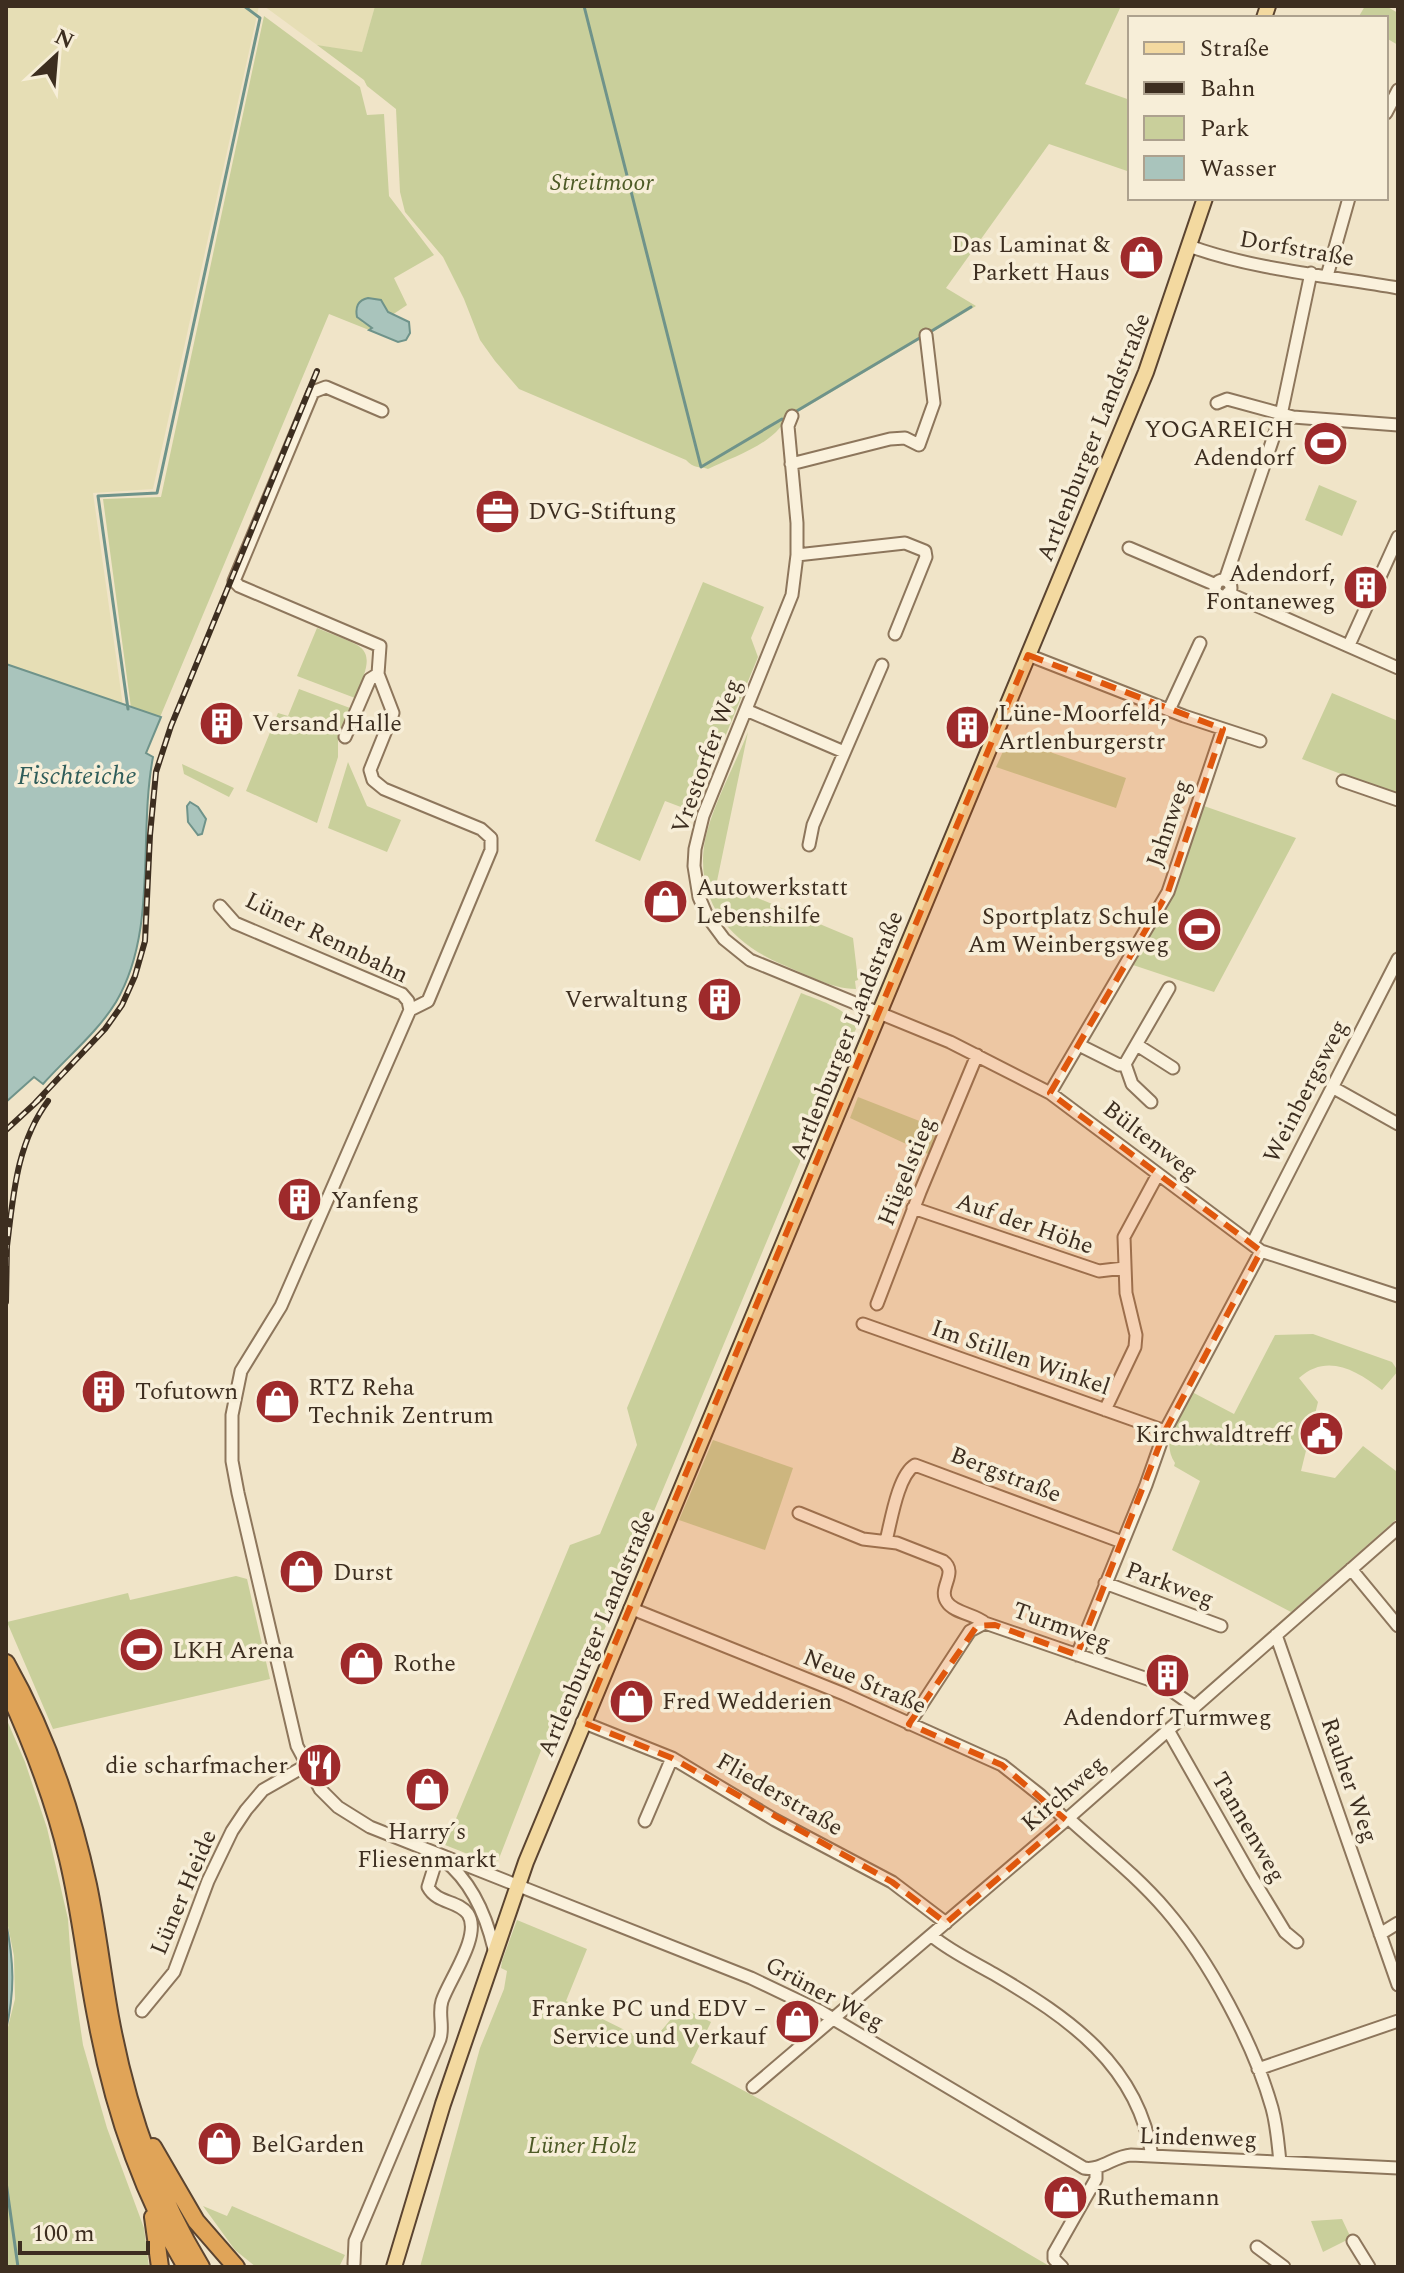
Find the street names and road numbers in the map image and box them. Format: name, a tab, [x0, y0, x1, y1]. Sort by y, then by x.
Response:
street label: Dorfstraße	[1237, 221, 1357, 277]
street label: Artlenburger Landstraße	[1027, 307, 1160, 567]
street label: Vrestorfer Weg	[662, 674, 752, 839]
street label: Jahnweg	[1137, 775, 1201, 872]
street label: Lüner Rennbahn	[239, 883, 414, 993]
street label: Artlenburger Landstraße	[780, 905, 913, 1165]
street label: Weinbergsweg	[1254, 1013, 1357, 1169]
street label: Bültenweg	[1095, 1092, 1206, 1190]
street label: Hügelstieg	[869, 1111, 945, 1232]
street label: Auf der Höhe	[951, 1184, 1098, 1264]
street label: Im Stillen Winkel	[926, 1310, 1115, 1405]
street label: Bergstraße	[945, 1437, 1066, 1513]
street label: Artlenburger Landstraße	[528, 1504, 665, 1763]
street label: Parkweg	[1120, 1552, 1219, 1618]
street label: Turmweg	[1008, 1593, 1116, 1661]
street label: Neue Straße	[797, 1640, 932, 1724]
street label: Rauher Weg	[1311, 1713, 1387, 1848]
street label: Fliederstraße	[709, 1744, 850, 1846]
street label: Kirchweg	[1013, 1747, 1114, 1841]
street label: Tannenweg	[1202, 1765, 1294, 1890]
street label: Lüner Heide	[141, 1824, 227, 1961]
street label: Grüner Weg	[759, 1947, 891, 2040]
street label: Lindenweg	[1138, 2118, 1258, 2158]

